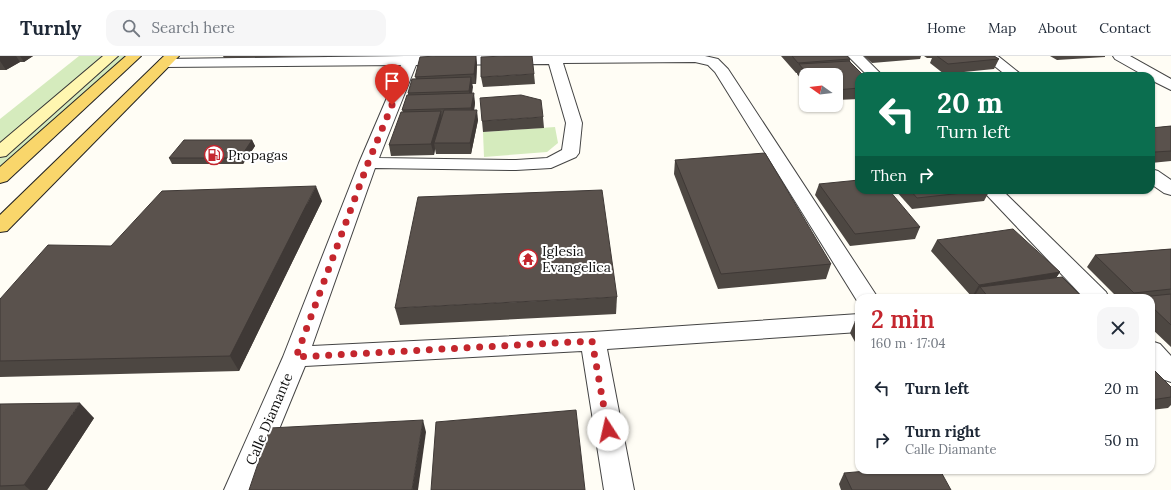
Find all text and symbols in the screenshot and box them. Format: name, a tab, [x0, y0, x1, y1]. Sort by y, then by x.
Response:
search box	[106, 10, 386, 46]
text: Turnly	[20, 16, 82, 40]
icon: search	[120, 17, 142, 39]
text: Search here	[152, 18, 235, 37]
text: Home	[927, 19, 966, 37]
text: Map	[988, 19, 1016, 37]
text: About	[1038, 19, 1077, 37]
text: Contact	[1099, 19, 1151, 37]
pin	[375, 64, 409, 105]
north arrow	[799, 68, 843, 112]
map controls	[799, 68, 843, 112]
icon: arrive	[381, 70, 403, 92]
text: 20 m	[937, 85, 1003, 121]
icon: left	[871, 88, 923, 140]
text: Turn left	[937, 120, 1010, 143]
fuel station icon: Propagas	[203, 144, 225, 166]
place label: Propagas	[228, 146, 288, 164]
icon: right	[915, 164, 937, 186]
text: Then	[871, 166, 907, 185]
place label: Iglesia Evangelica	[542, 242, 611, 276]
temple icon: Iglesia Evangelica	[517, 248, 539, 270]
text: 2 min	[871, 304, 935, 335]
button: close	[1097, 307, 1139, 349]
text: 160 m · 17:04	[871, 335, 946, 352]
street label: Calle Diamante	[241, 370, 297, 468]
icon: left	[871, 377, 893, 399]
text: Turn left	[905, 379, 969, 398]
text: 20 m	[1104, 379, 1139, 398]
position arrow	[587, 409, 629, 451]
text: Turn right	[905, 422, 981, 441]
icon: right	[871, 429, 893, 451]
text: 50 m	[1104, 431, 1139, 450]
text: Calle Diamante	[905, 441, 997, 458]

